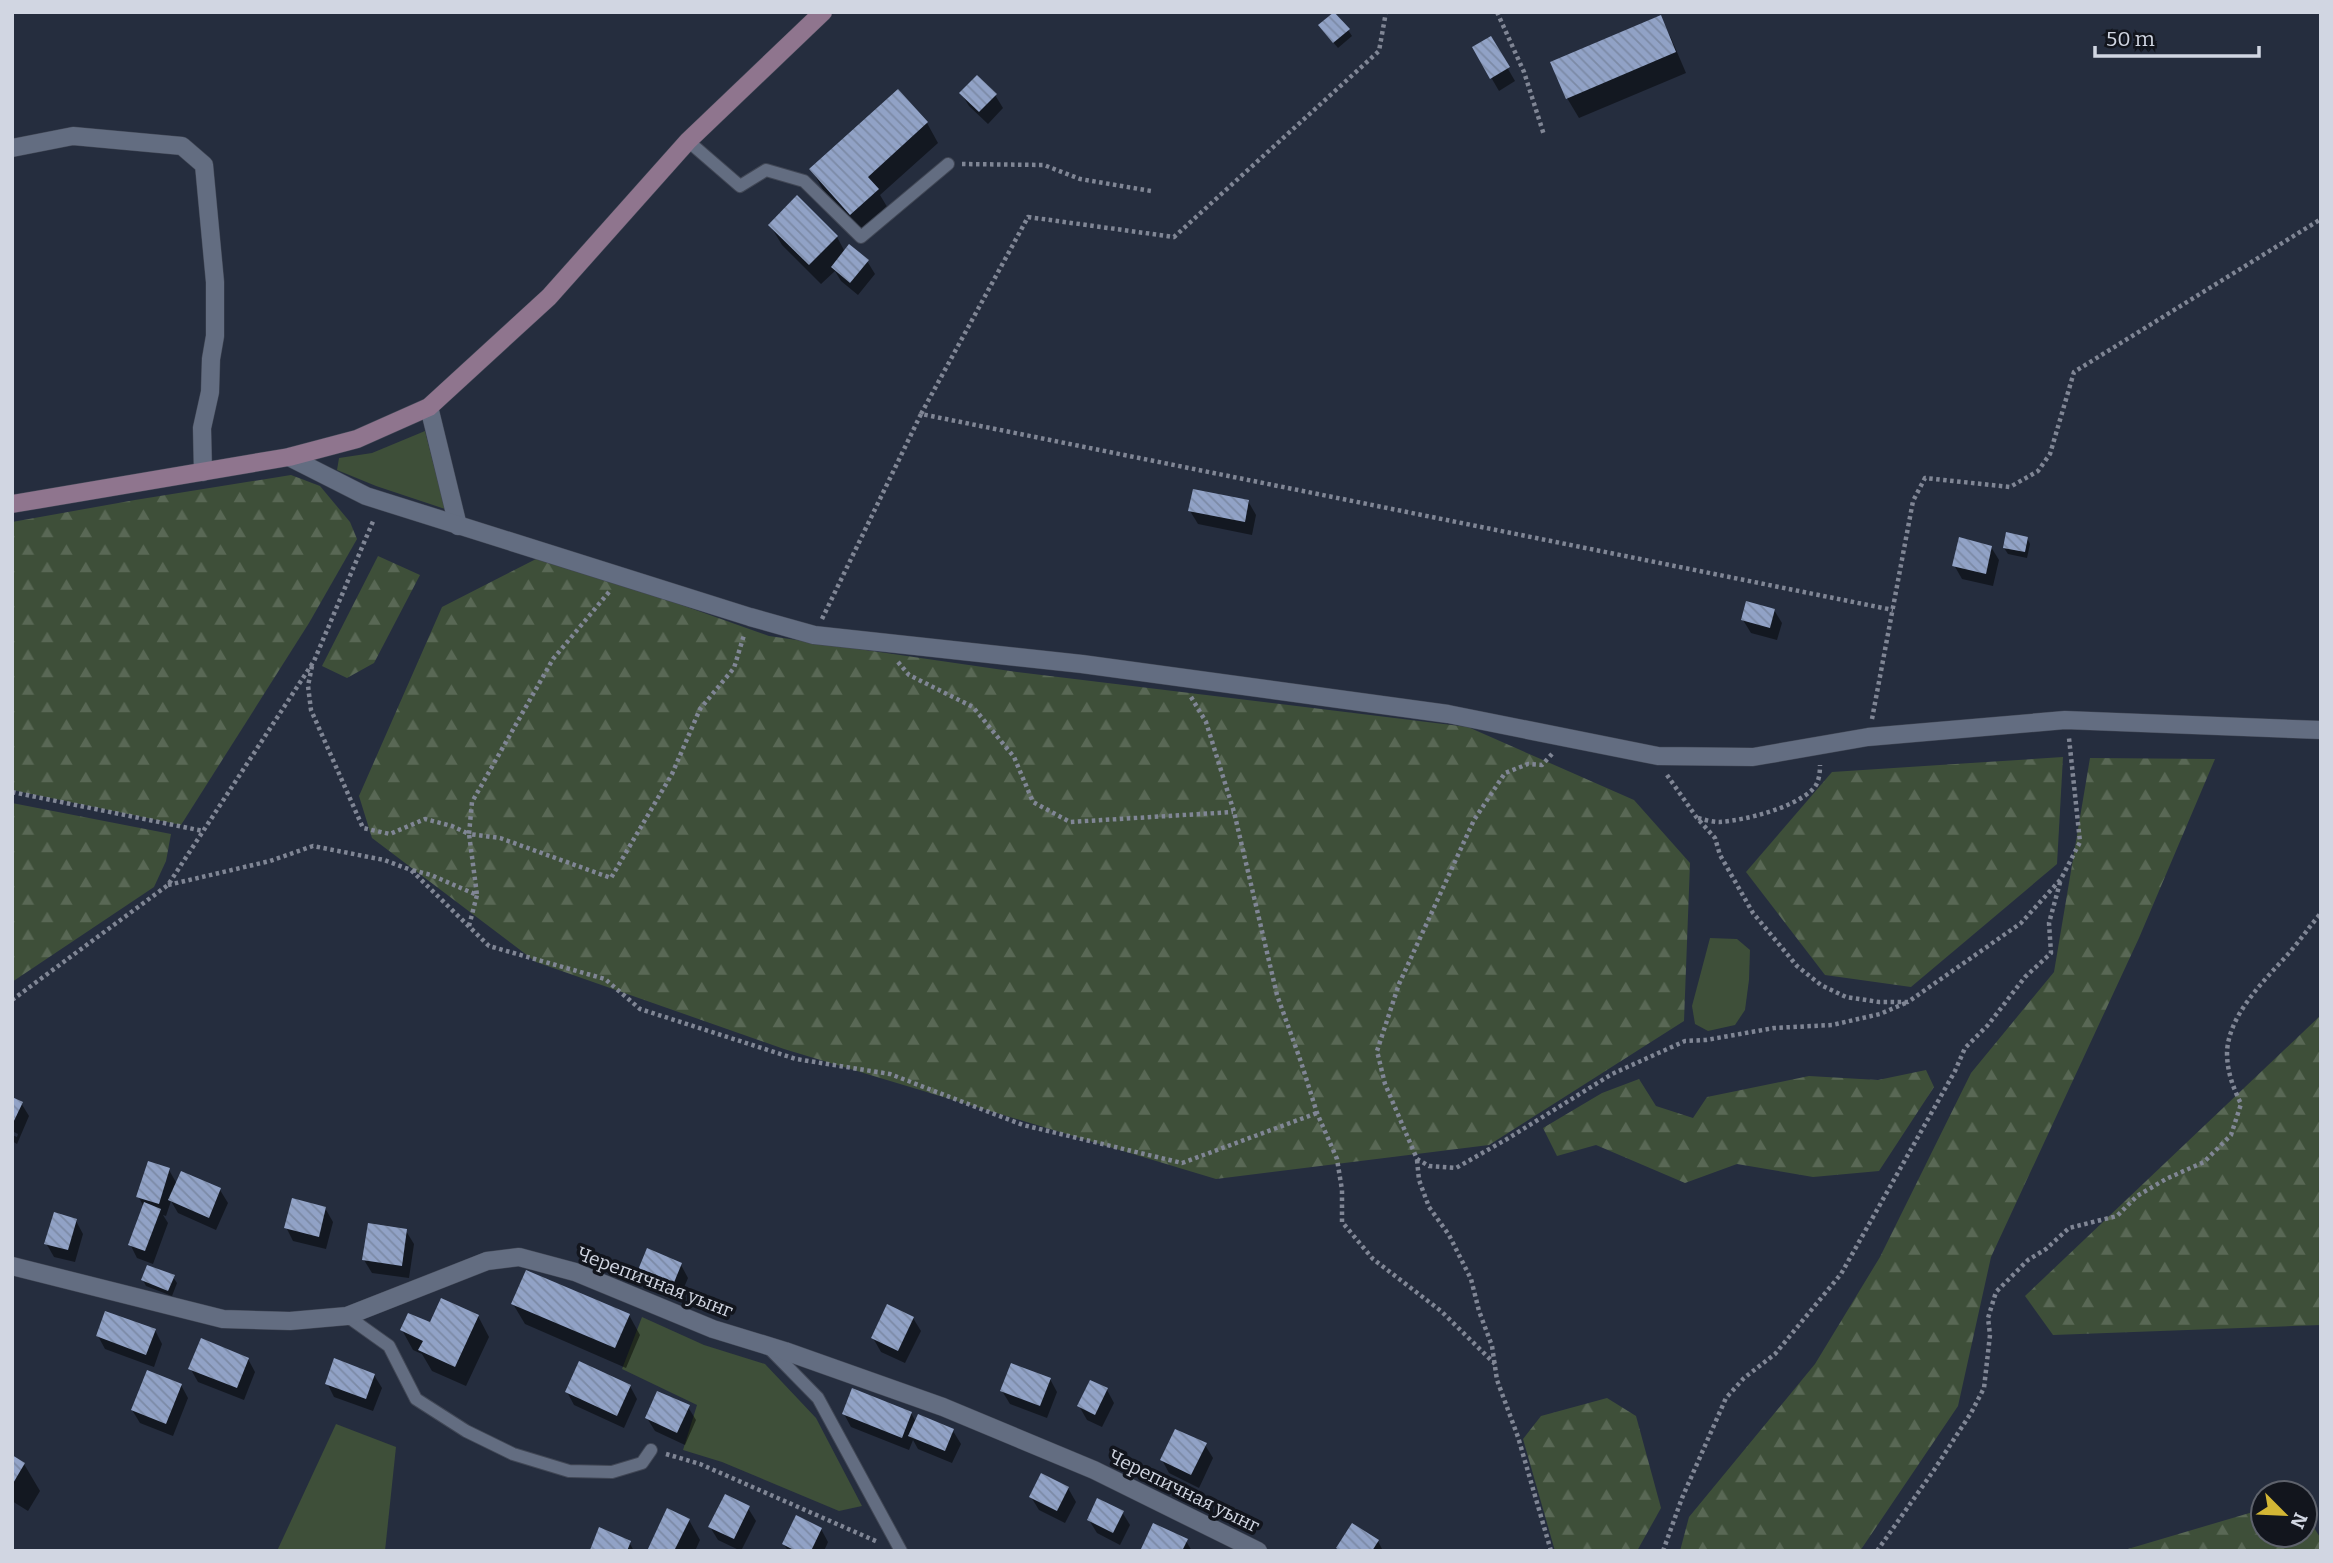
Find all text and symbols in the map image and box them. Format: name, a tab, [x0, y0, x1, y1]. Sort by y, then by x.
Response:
scale bar	[2095, 14, 2260, 58]
text: 50 m	[2106, 26, 2155, 52]
street label: Черепичная уынг	[574, 1242, 736, 1322]
street label: Черепичная уынг	[1105, 1444, 1263, 1538]
north arrow	[2249, 1479, 2319, 1549]
text: N	[2285, 1509, 2313, 1532]

